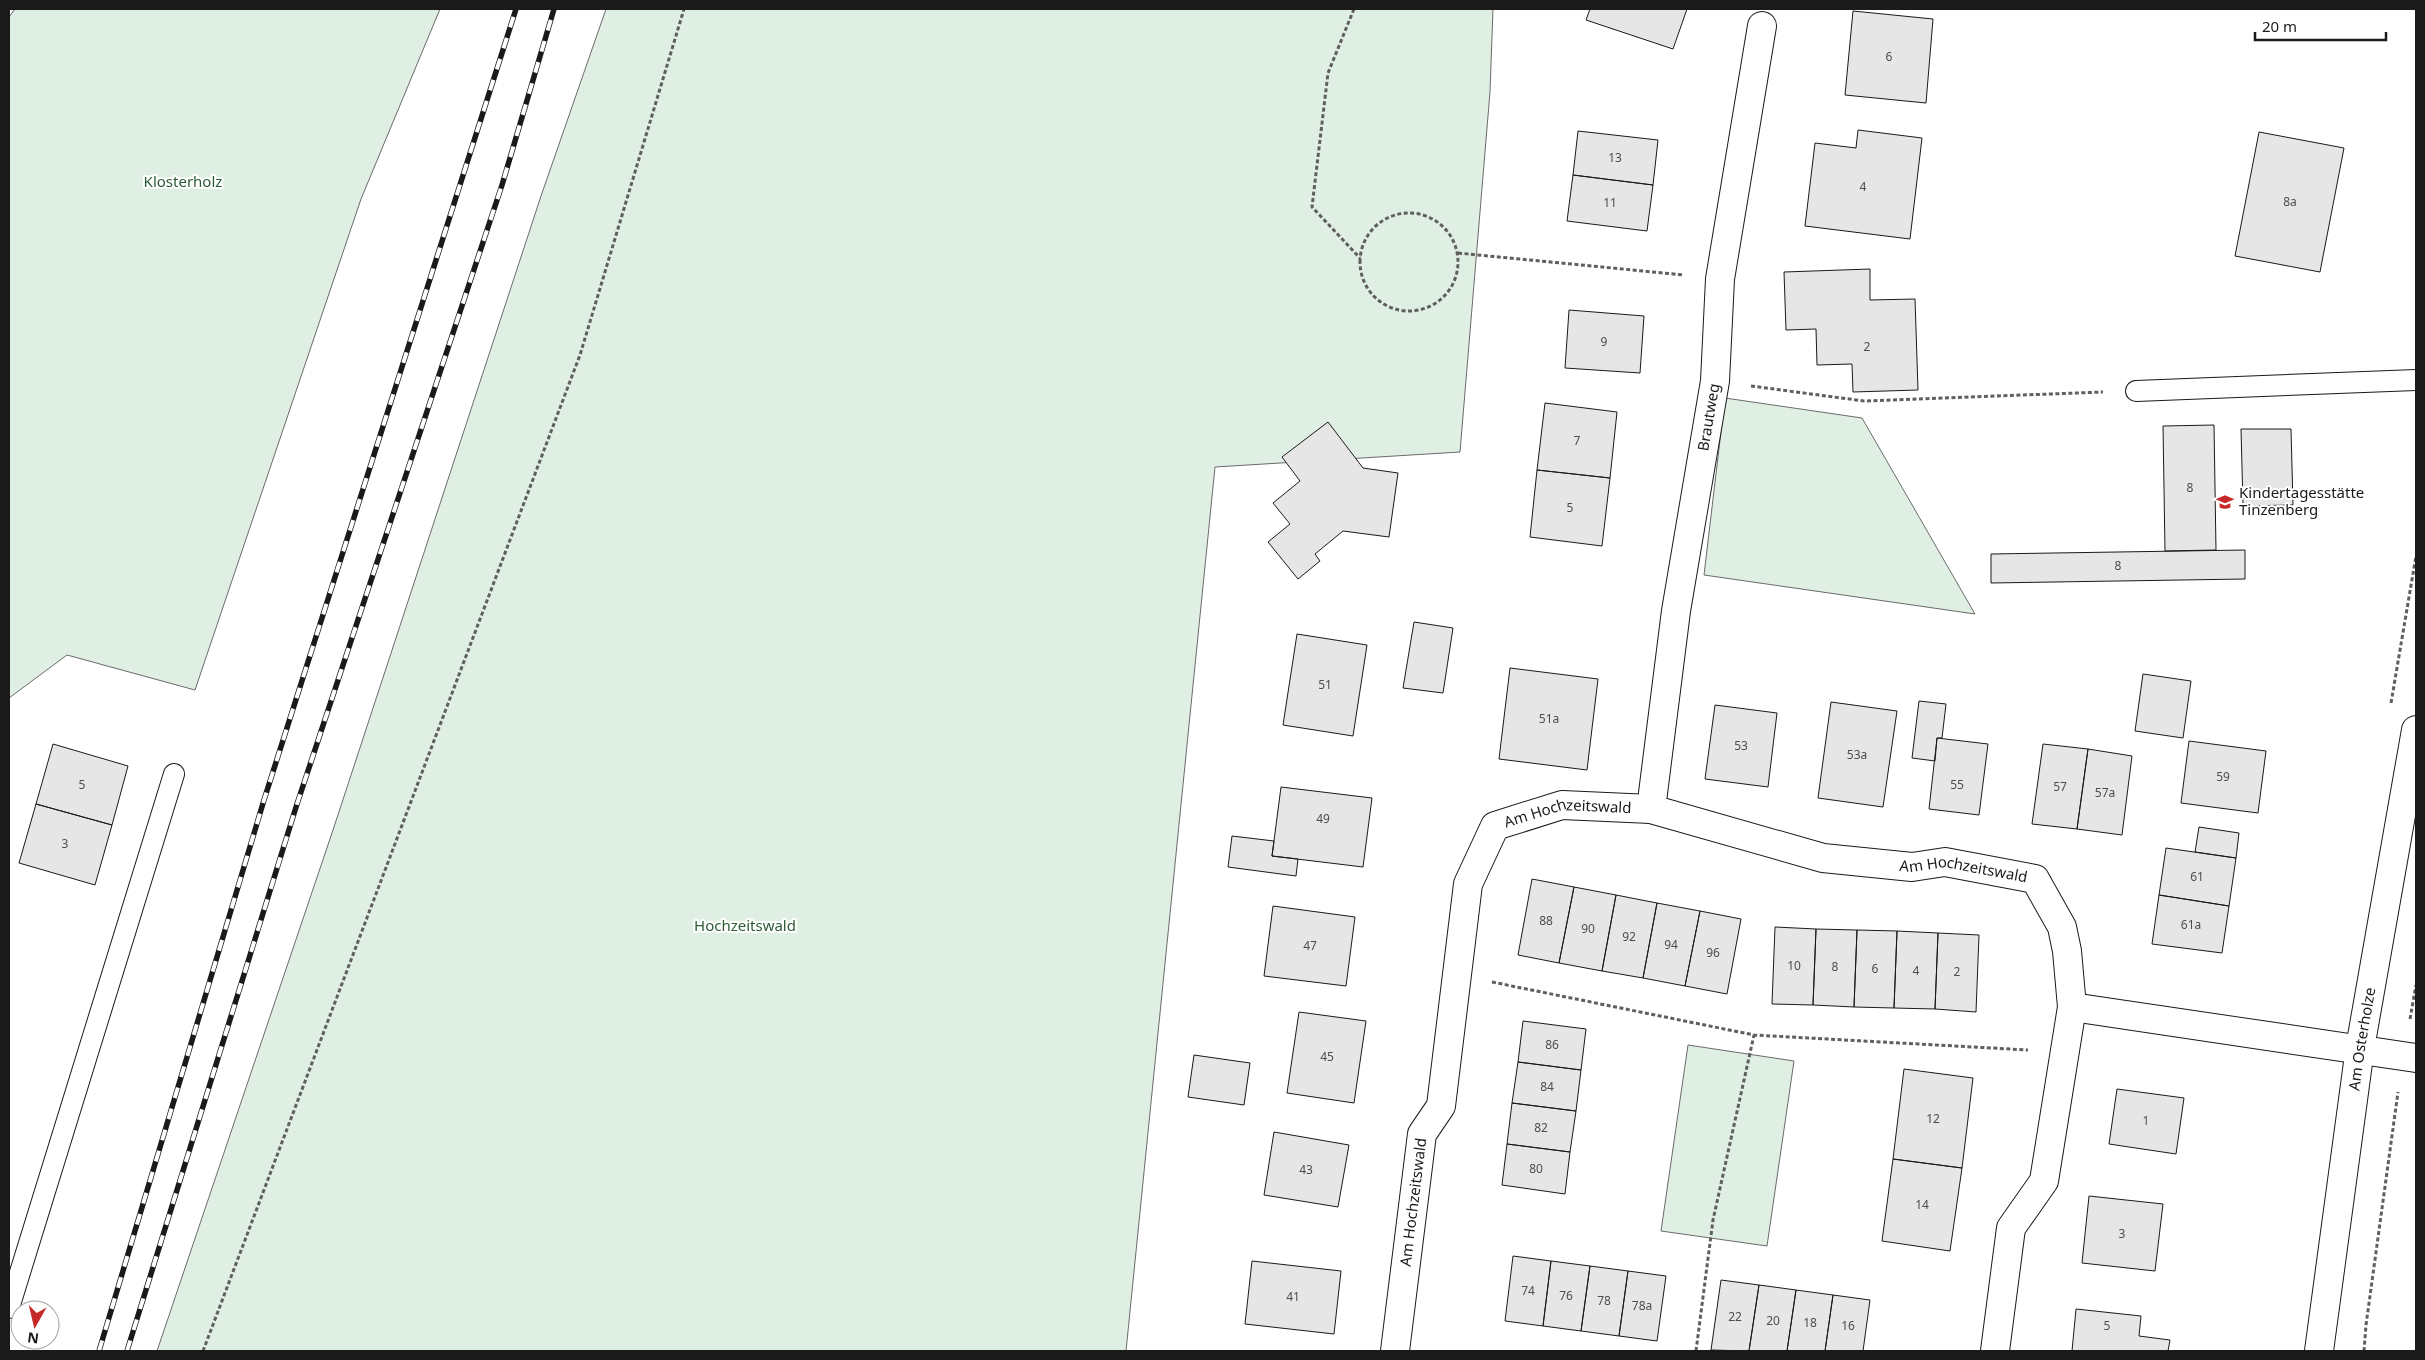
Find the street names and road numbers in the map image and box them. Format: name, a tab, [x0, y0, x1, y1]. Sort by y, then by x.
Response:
street label: Brautweg	[1692, 382, 1723, 453]
street label: Am Hochzeitswald	[1501, 793, 1632, 832]
street label: Am Hochzeitswald	[1899, 851, 2029, 886]
street label: Am Osterholze	[2343, 986, 2380, 1092]
street label: Am Hochzeitswald	[1395, 1137, 1430, 1268]

